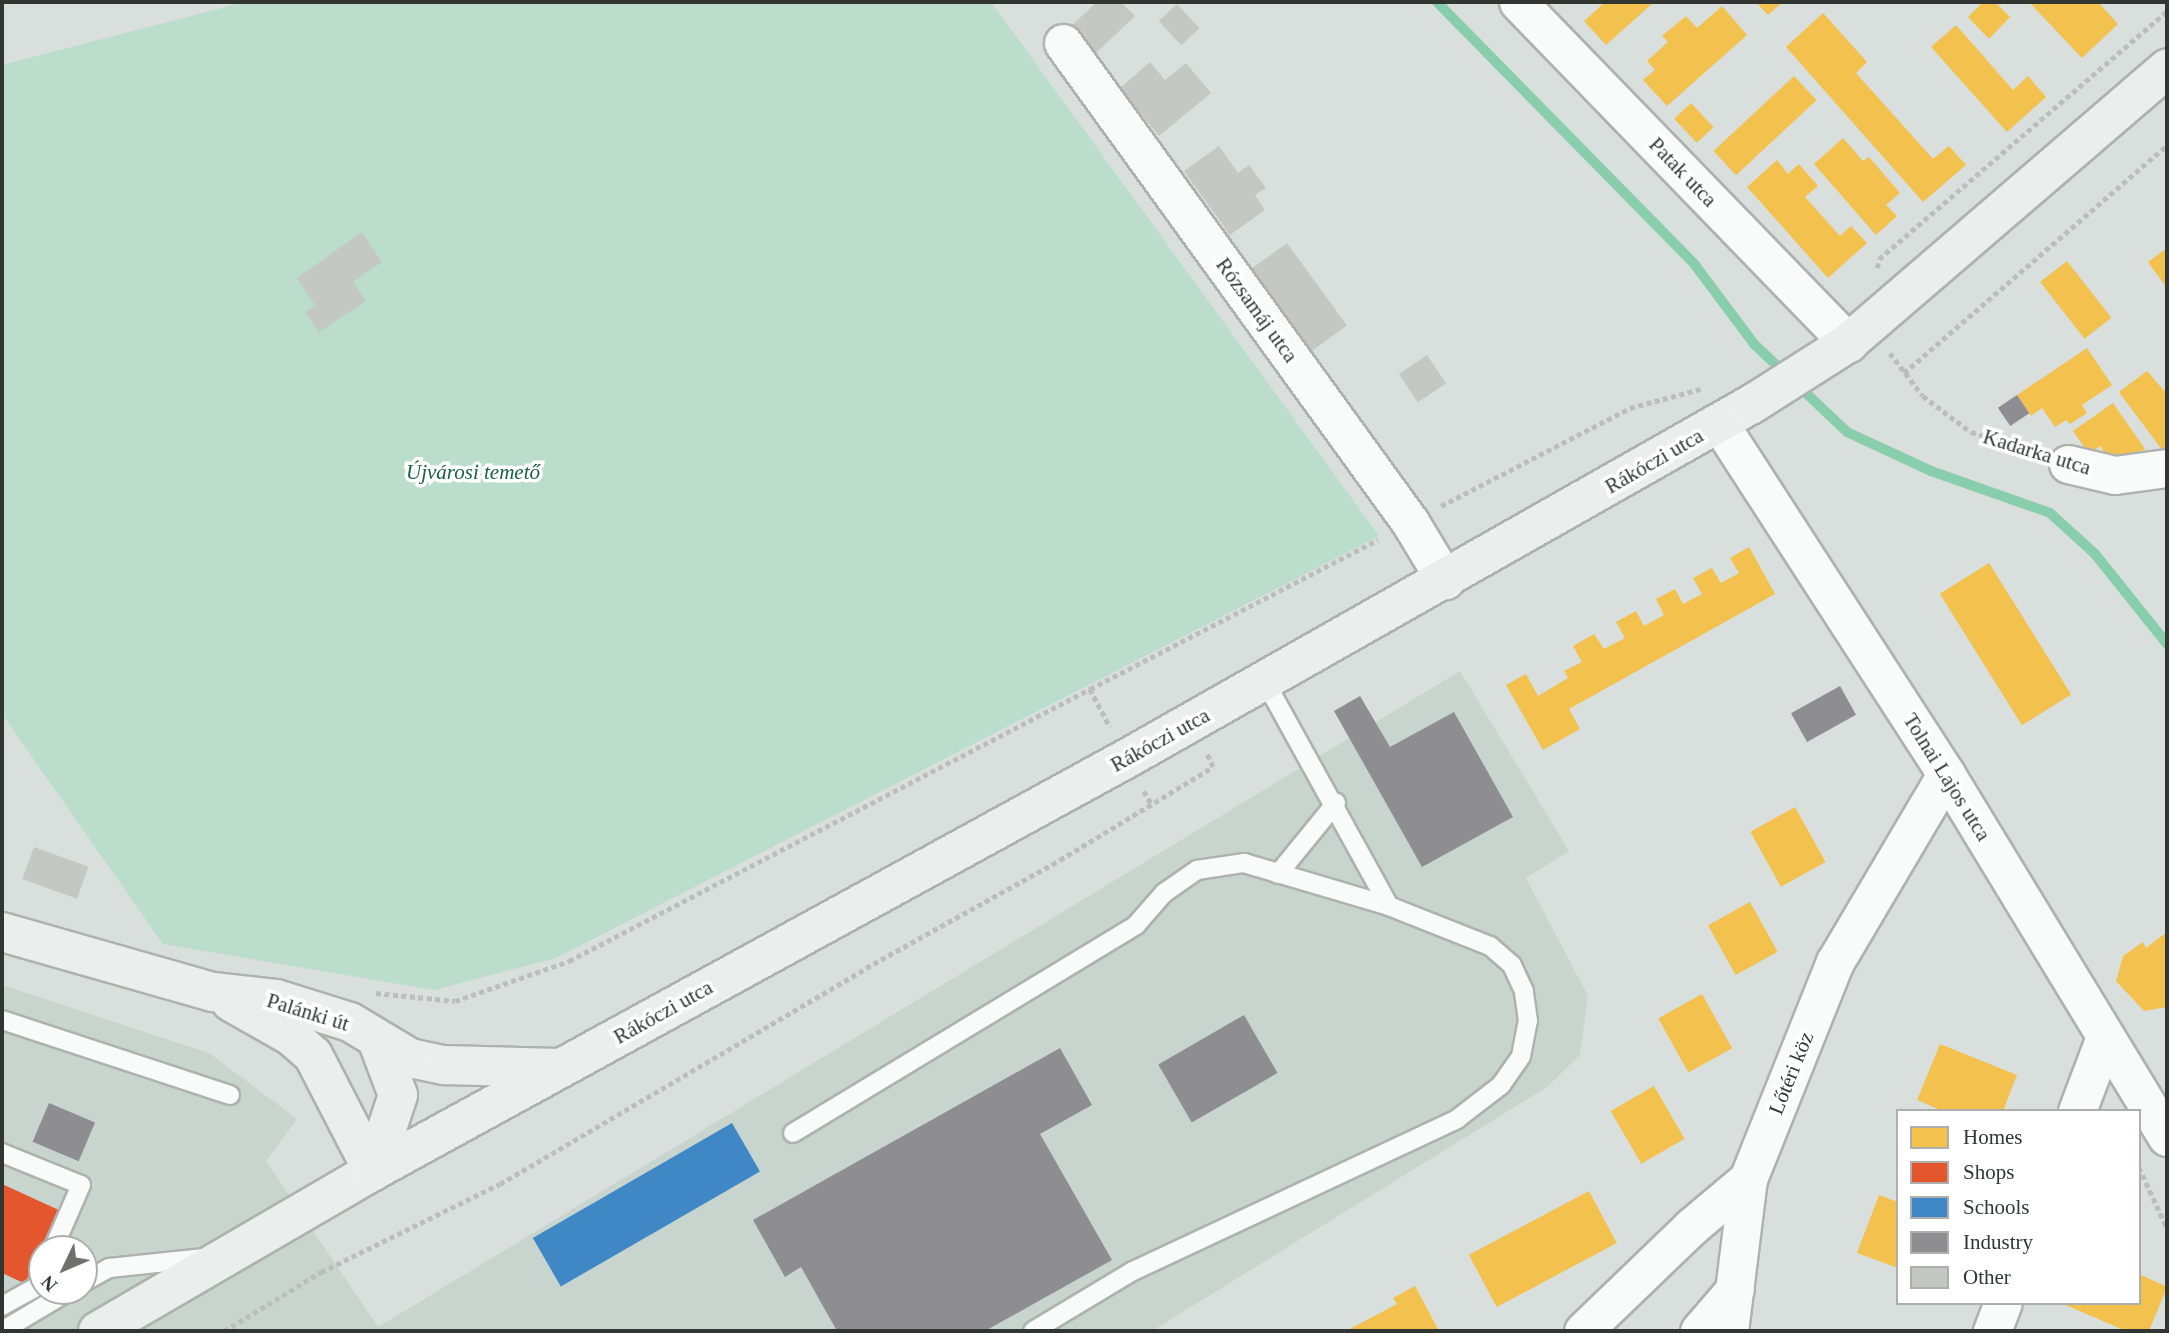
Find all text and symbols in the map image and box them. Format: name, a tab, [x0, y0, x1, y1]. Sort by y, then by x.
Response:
street label: Patak utca	[1644, 132, 1722, 212]
street label: Rózsamáj utca	[1211, 253, 1303, 367]
street label: Rákóczi utca	[1600, 423, 1708, 499]
street label: Kadarka utca	[1980, 424, 2094, 480]
park label: Újvárosi temető	[406, 459, 540, 485]
street label: Rákóczi utca	[1106, 703, 1214, 777]
street label: Tolnai Lajos utca	[1898, 709, 1996, 845]
street label: Rákóczi utca	[609, 975, 717, 1049]
street label: Palánki út	[264, 988, 352, 1036]
street label: Lőtéri köz	[1763, 1028, 1819, 1118]
legend	[1896, 1109, 2141, 1305]
text: Homes	[1963, 1125, 2023, 1149]
text: Shops	[1963, 1160, 2014, 1184]
text: Schools	[1963, 1195, 2030, 1219]
text: Industry	[1963, 1230, 2033, 1254]
north arrow	[28, 1235, 98, 1305]
text: Other	[1963, 1265, 2011, 1289]
text: N	[37, 1271, 61, 1296]

